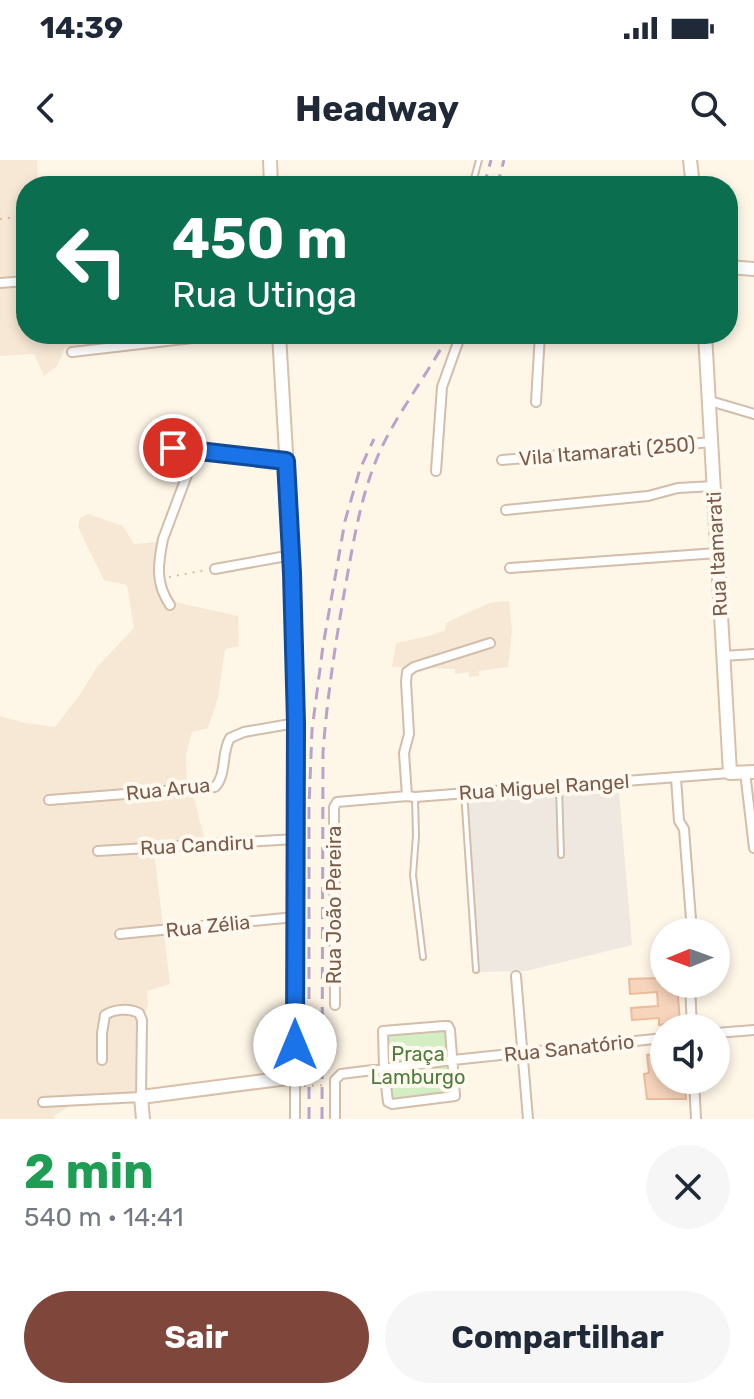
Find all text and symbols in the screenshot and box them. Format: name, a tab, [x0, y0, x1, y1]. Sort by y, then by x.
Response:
text: 14:39	[40, 10, 123, 46]
icon: back	[24, 86, 68, 130]
icon: search	[686, 86, 730, 130]
text: Headway	[295, 87, 459, 130]
text: 450 m	[172, 206, 348, 272]
icon: left	[40, 208, 144, 312]
text: Rua Utinga	[172, 273, 357, 316]
pin	[139, 414, 207, 482]
icon: arrive	[151, 426, 195, 470]
street label: Vila Itamarati (250)	[518, 431, 696, 471]
street label: Rua Itamarati	[702, 491, 732, 617]
street label: Rua Miguel Rangel	[458, 769, 630, 805]
street label: Rua Arua	[125, 773, 211, 805]
street label: Rua João Pereira	[322, 826, 346, 984]
street label: Rua Candiru	[139, 830, 255, 860]
street label: Rua Zélia	[165, 910, 251, 942]
north arrow	[650, 918, 730, 998]
map controls	[650, 918, 730, 1094]
position arrow	[253, 1003, 337, 1087]
button: sound	[650, 1014, 730, 1094]
street label: Rua Sanatório	[503, 1029, 635, 1067]
park label: Praça Lamburgo	[371, 1042, 465, 1089]
text: 2 min	[24, 1143, 154, 1200]
button: close	[646, 1145, 730, 1229]
text: 540 m · 14:41	[24, 1202, 184, 1233]
button: Sair	[24, 1291, 369, 1383]
button: Compartilhar	[385, 1291, 730, 1383]

